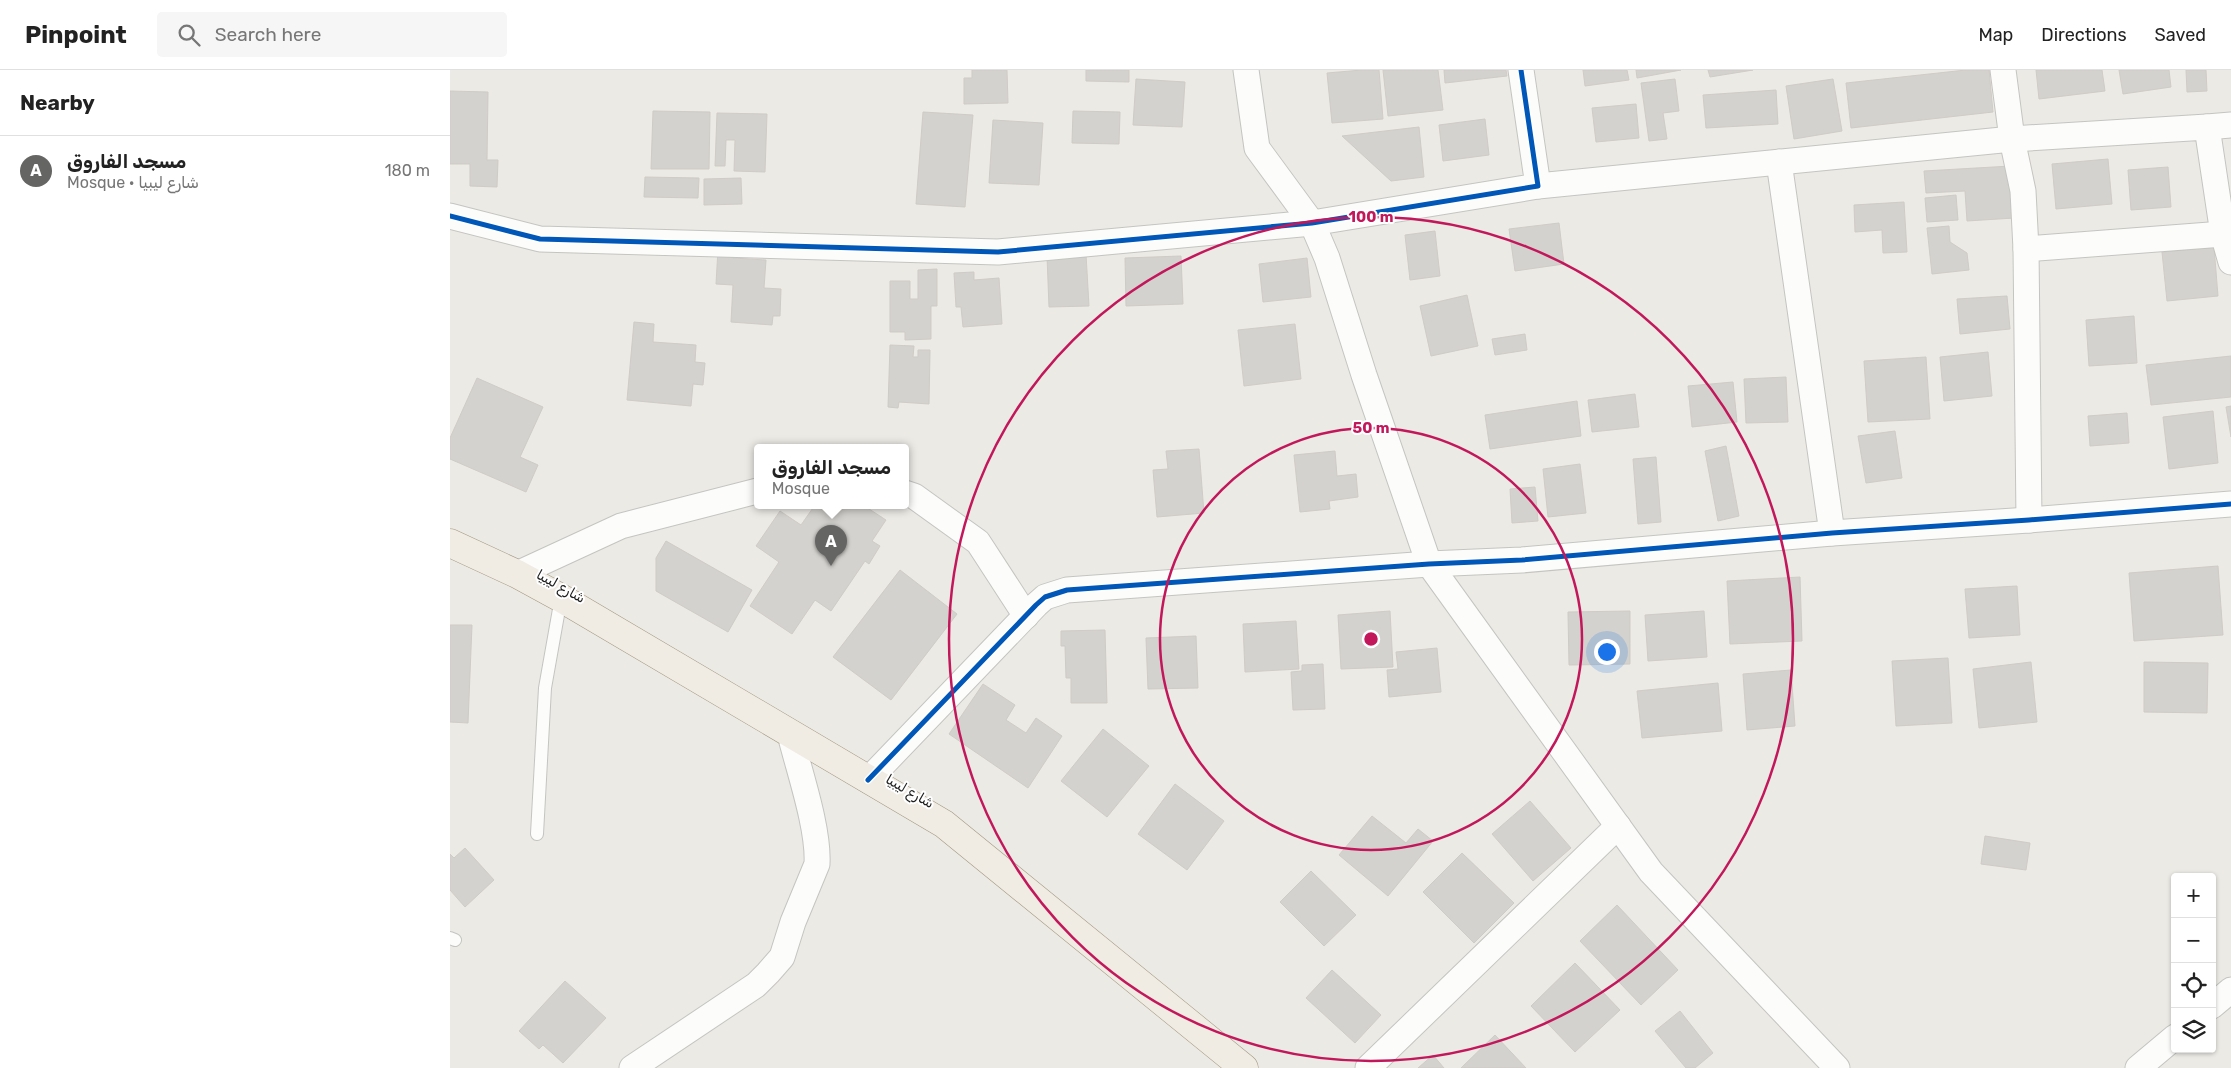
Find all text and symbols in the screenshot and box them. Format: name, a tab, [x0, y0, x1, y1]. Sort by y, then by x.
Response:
search box	[157, 12, 507, 57]
text: Pinpoint	[25, 21, 127, 49]
icon: search	[175, 21, 203, 49]
text: Search here	[215, 23, 321, 46]
text: Map	[1978, 24, 2013, 46]
text: Directions	[2041, 24, 2127, 46]
text: Saved	[2155, 24, 2206, 46]
text: Nearby	[20, 90, 95, 115]
text: مسجد الفاروق	[67, 150, 186, 173]
text: A	[30, 161, 42, 180]
text: 180 m	[385, 161, 430, 180]
text: Mosque · شارع ليبيا	[67, 173, 199, 192]
text: 100 m	[1349, 208, 1393, 226]
text: 50 m	[1353, 419, 1389, 437]
popup	[754, 444, 909, 509]
text: مسجد الفاروق	[772, 456, 891, 479]
text: Mosque	[772, 479, 830, 498]
pin: A	[815, 525, 847, 566]
street label: شارع ليبيا	[532, 566, 588, 609]
centre of rings	[1362, 630, 1380, 648]
your location	[1594, 639, 1620, 665]
street label: شارع ليبيا	[881, 771, 937, 814]
map controls	[2171, 873, 2216, 1053]
button: +	[2171, 873, 2216, 918]
button: −	[2171, 918, 2216, 963]
button: locate	[2171, 963, 2216, 1008]
button: layers	[2171, 1008, 2216, 1053]

